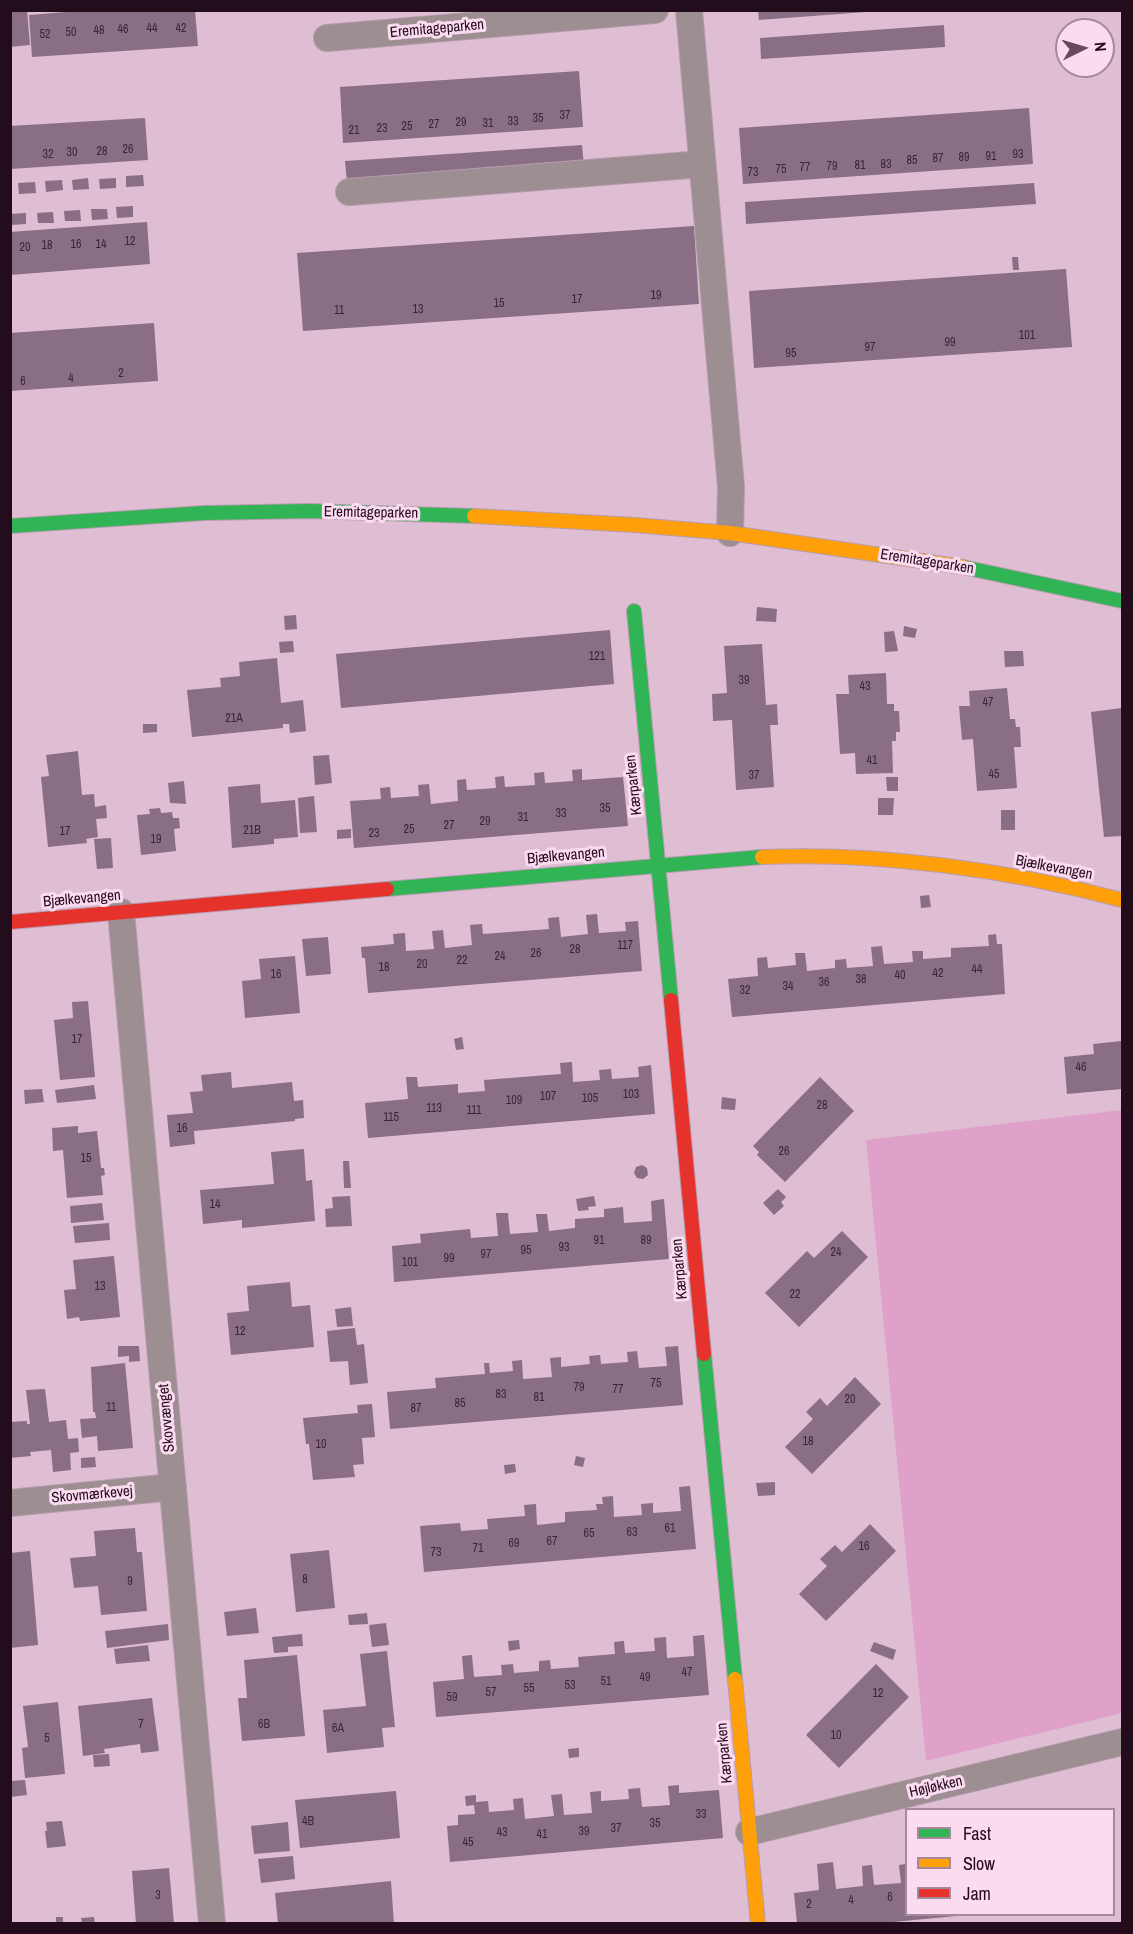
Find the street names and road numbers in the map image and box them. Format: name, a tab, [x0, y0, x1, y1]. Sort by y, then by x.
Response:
street label: Eremitageparken	[389, 16, 485, 42]
street label: Eremitageparken	[324, 503, 418, 523]
street label: Eremitageparken	[879, 546, 975, 578]
street label: Kærparken	[622, 754, 646, 816]
street label: Bjælkevangen	[526, 844, 606, 868]
street label: Bjælkevangen	[1014, 852, 1094, 884]
street label: Bjælkevangen	[42, 887, 122, 911]
street label: Kærparken	[668, 1238, 692, 1300]
street label: Skovvænget	[155, 1383, 179, 1453]
street label: Skovmærkevej	[51, 1482, 133, 1508]
street label: Kærparken	[713, 1722, 737, 1784]
street label: Højløkken	[908, 1772, 964, 1802]

